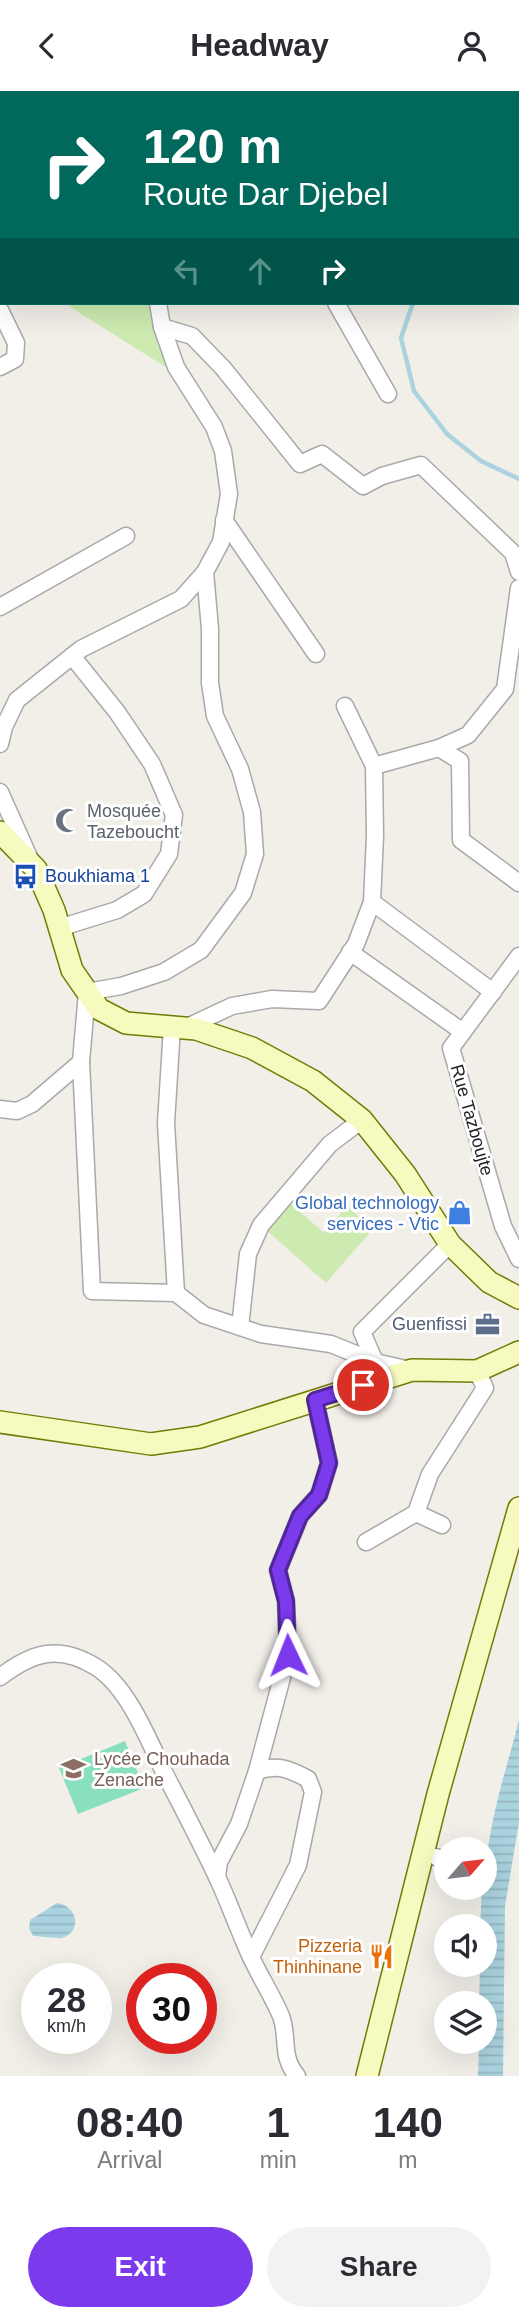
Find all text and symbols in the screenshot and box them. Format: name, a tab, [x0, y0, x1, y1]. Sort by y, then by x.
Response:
icon: back	[28, 27, 66, 65]
text: Headway	[190, 27, 329, 63]
icon: person	[453, 27, 491, 65]
icon: right	[28, 119, 119, 210]
text: 120 m	[143, 119, 282, 173]
text: Route Dar Djebel	[143, 176, 388, 212]
icon: left	[168, 252, 206, 290]
icon: ahead	[241, 252, 279, 290]
icon: right	[314, 252, 352, 290]
place label: Mosquée Tazeboucht	[87, 801, 179, 842]
mosque icon: Mosquée Tazeboucht	[53, 807, 81, 835]
bus stop icon: Boukhiama 1	[11, 862, 39, 890]
place label: Boukhiama 1	[45, 866, 150, 886]
street label: Rue Tazboujte	[447, 1062, 497, 1178]
place label: Global technology services - Vtic	[295, 1193, 439, 1234]
shop icon: Global technology services - Vtic	[445, 1199, 473, 1227]
office icon: Guenfissi	[473, 1310, 501, 1338]
place label: Guenfissi	[392, 1314, 467, 1334]
pin	[333, 1355, 393, 1415]
icon: arrive	[344, 1366, 382, 1404]
position arrow	[251, 1618, 325, 1692]
place label: Lycée Chouhada Zenache	[94, 1749, 230, 1790]
school or university icon: Lycée Chouhada Zenache	[60, 1755, 88, 1783]
north arrow	[434, 1837, 497, 1901]
map controls	[434, 1837, 497, 2054]
button: sound	[434, 1914, 497, 1977]
place label: Pizzeria Thinhinane	[273, 1936, 363, 1977]
restaurant icon: Pizzeria Thinhinane	[368, 1942, 396, 1970]
speed limit sign: 30	[126, 1963, 217, 2054]
text: 28	[47, 1980, 86, 2019]
button: layers	[434, 1991, 497, 2054]
text: km/h	[47, 2016, 86, 2036]
text: 08:40	[76, 2099, 184, 2146]
text: 1	[266, 2099, 290, 2146]
text: 140	[373, 2099, 443, 2146]
text: Arrival	[97, 2147, 162, 2173]
text: min	[260, 2147, 297, 2173]
text: m	[398, 2147, 417, 2173]
button: Exit	[28, 2227, 253, 2307]
button: Share	[267, 2227, 491, 2307]

